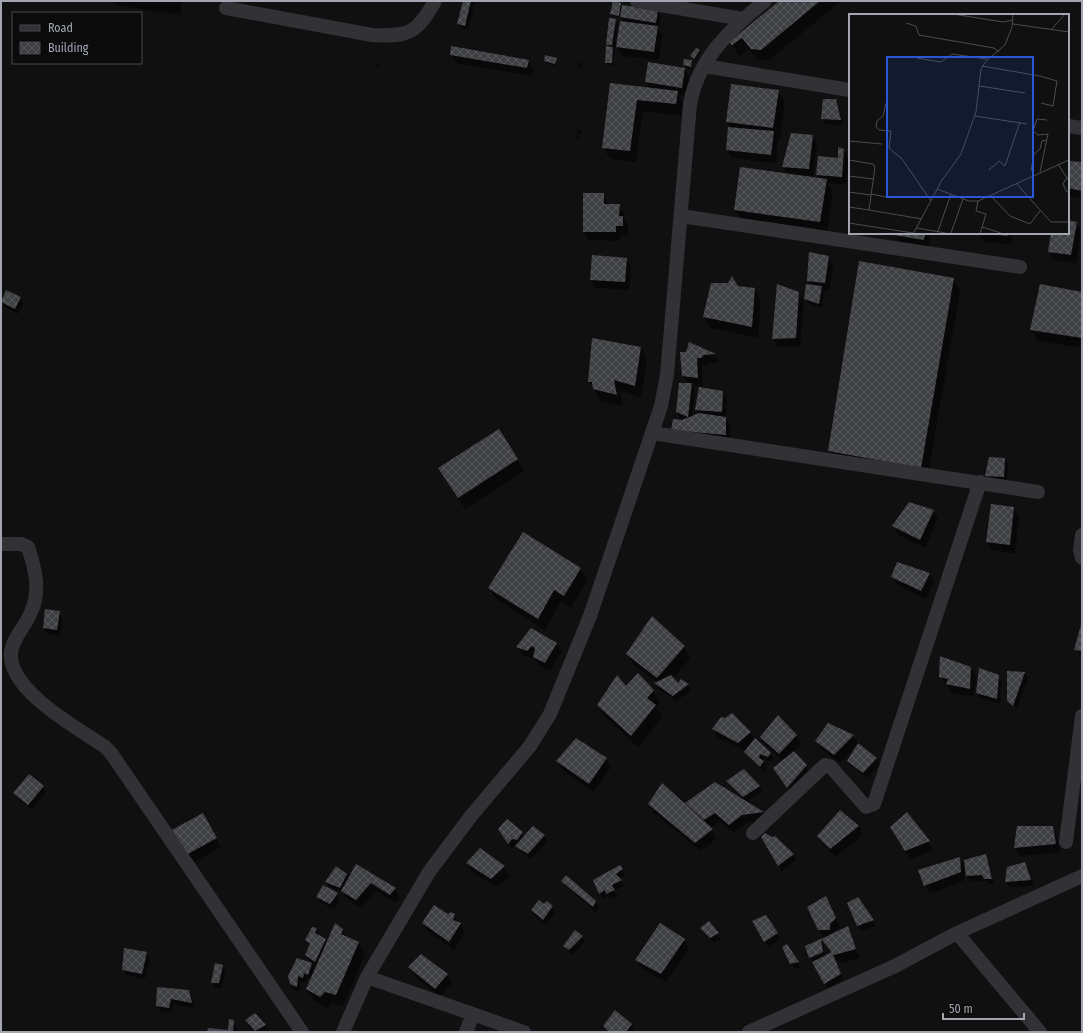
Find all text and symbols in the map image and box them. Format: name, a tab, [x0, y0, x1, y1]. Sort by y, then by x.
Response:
legend	[12, 12, 142, 64]
inset map	[849, 14, 1069, 234]
text: Road	[48, 21, 73, 35]
text: Building	[48, 41, 89, 55]
scale bar	[943, 995, 1024, 1021]
text: 50 m	[949, 1002, 973, 1016]

